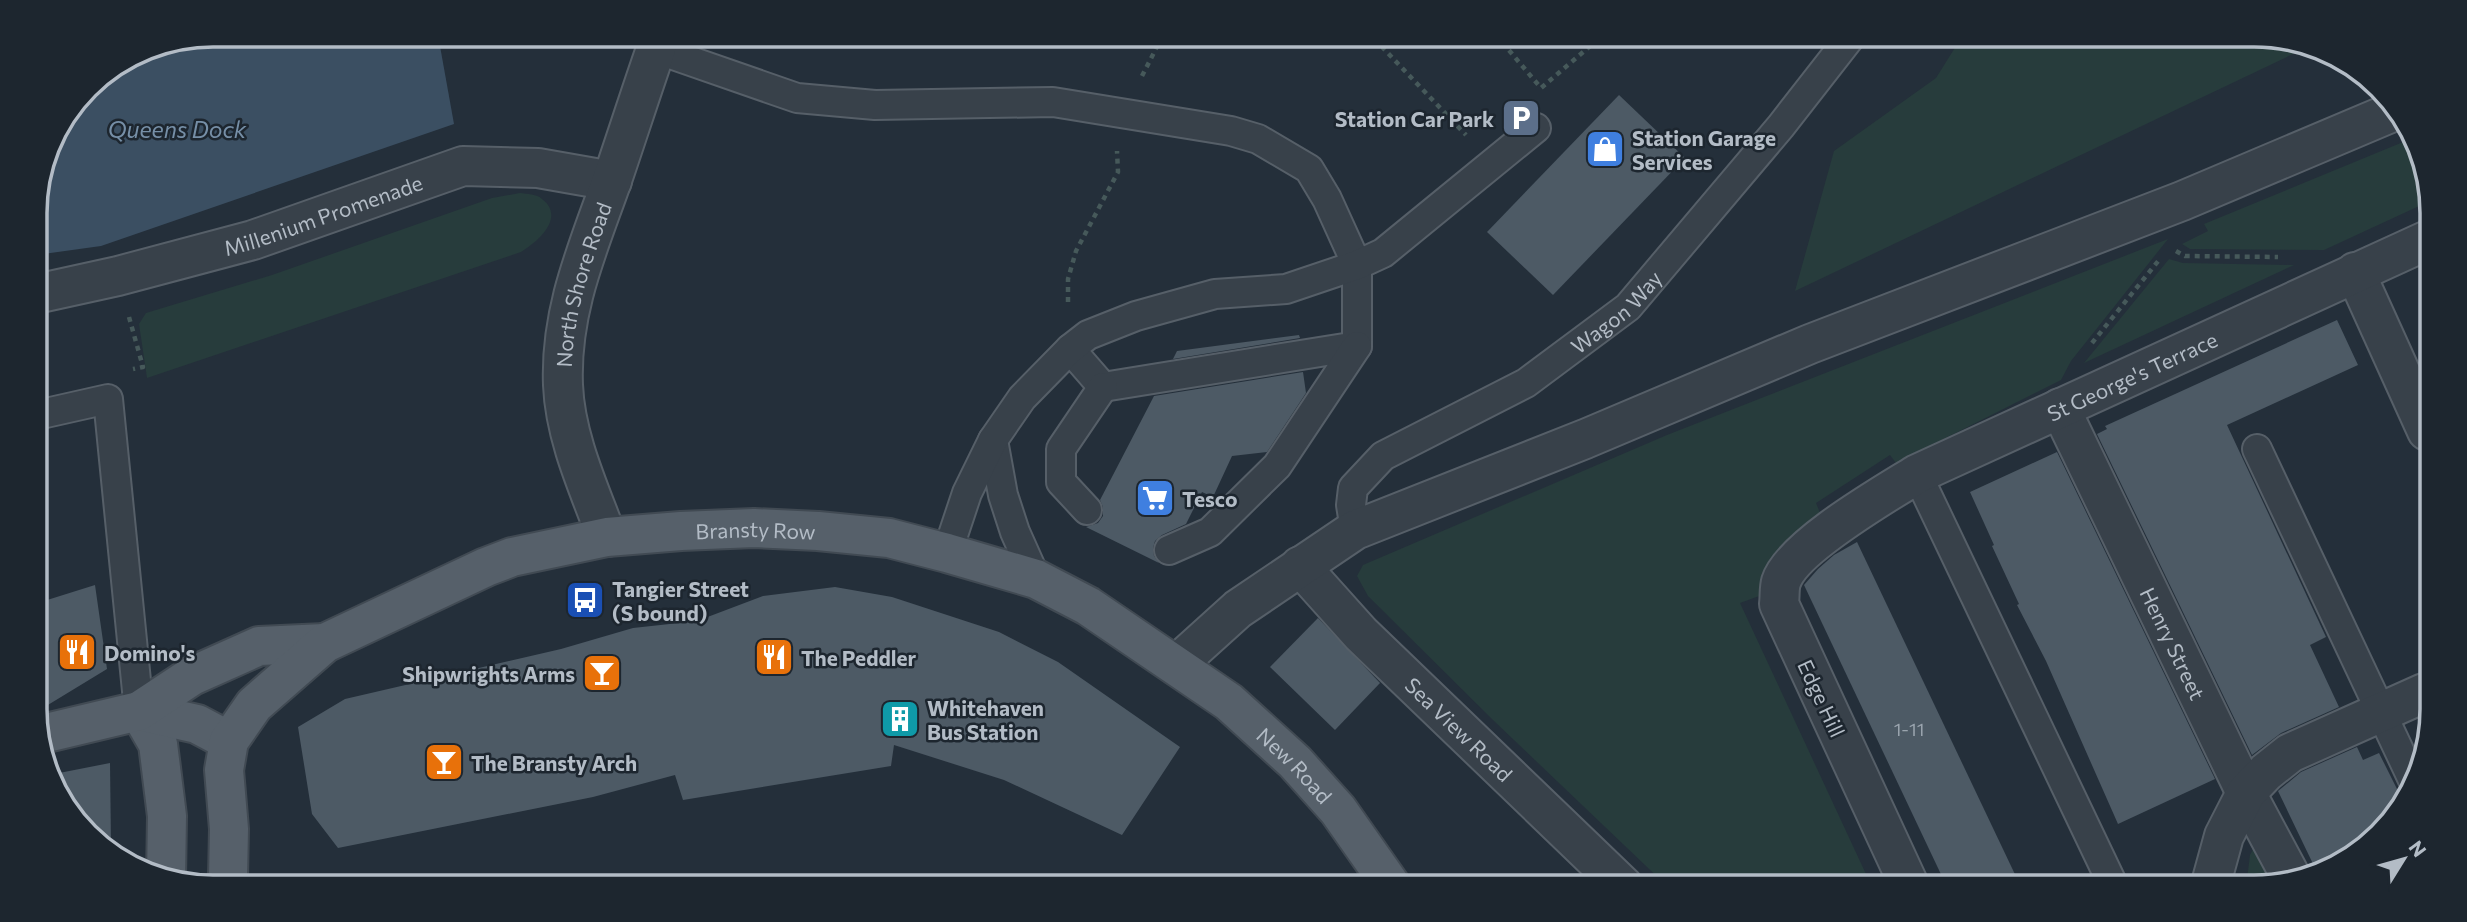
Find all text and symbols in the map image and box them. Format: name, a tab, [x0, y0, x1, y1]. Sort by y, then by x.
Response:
parking icon: Station Car Park	[1500, 97, 1542, 139]
place label: Station Car Park	[1335, 106, 1494, 131]
water label: Queens Dock	[108, 115, 247, 143]
place label: Station Garage Services	[1632, 125, 1776, 174]
shop icon: Station Garage Services	[1584, 128, 1626, 170]
street label: Millenium Promenade	[221, 169, 425, 260]
street label: North Shore Road	[550, 198, 616, 368]
street label: Wagon Way	[1566, 265, 1666, 358]
street label: St George's Terrace	[2043, 326, 2221, 425]
supermarket icon: Tesco	[1134, 477, 1176, 519]
place label: Tesco	[1182, 486, 1238, 511]
street label: Bransty Row	[695, 515, 816, 543]
place label: Tangier Street (S bound)	[612, 576, 749, 625]
bus stop icon: Tangier Street (S bound)	[564, 579, 606, 621]
street label: Henry Street	[2136, 583, 2211, 703]
restaurant icon: Domino's	[56, 631, 98, 673]
restaurant icon: The Peddler	[753, 636, 795, 678]
place label: Domino's	[104, 640, 196, 665]
place label: The Peddler	[801, 645, 917, 670]
bar icon: Shipwrights Arms	[581, 652, 623, 694]
street label: Edge Hill	[1793, 655, 1851, 741]
place label: Shipwrights Arms	[402, 661, 575, 686]
street label: Sea View Road	[1401, 672, 1518, 786]
place label: Whitehaven Bus Station	[927, 695, 1044, 744]
building icon: Whitehaven Bus Station	[879, 698, 921, 740]
house number: 1-11	[1894, 718, 1924, 740]
street label: New Road	[1252, 722, 1338, 808]
bar icon: The Bransty Arch	[423, 741, 465, 783]
place label: The Bransty Arch	[471, 750, 637, 775]
north arrow	[2369, 824, 2439, 894]
text: N	[2404, 836, 2431, 861]

